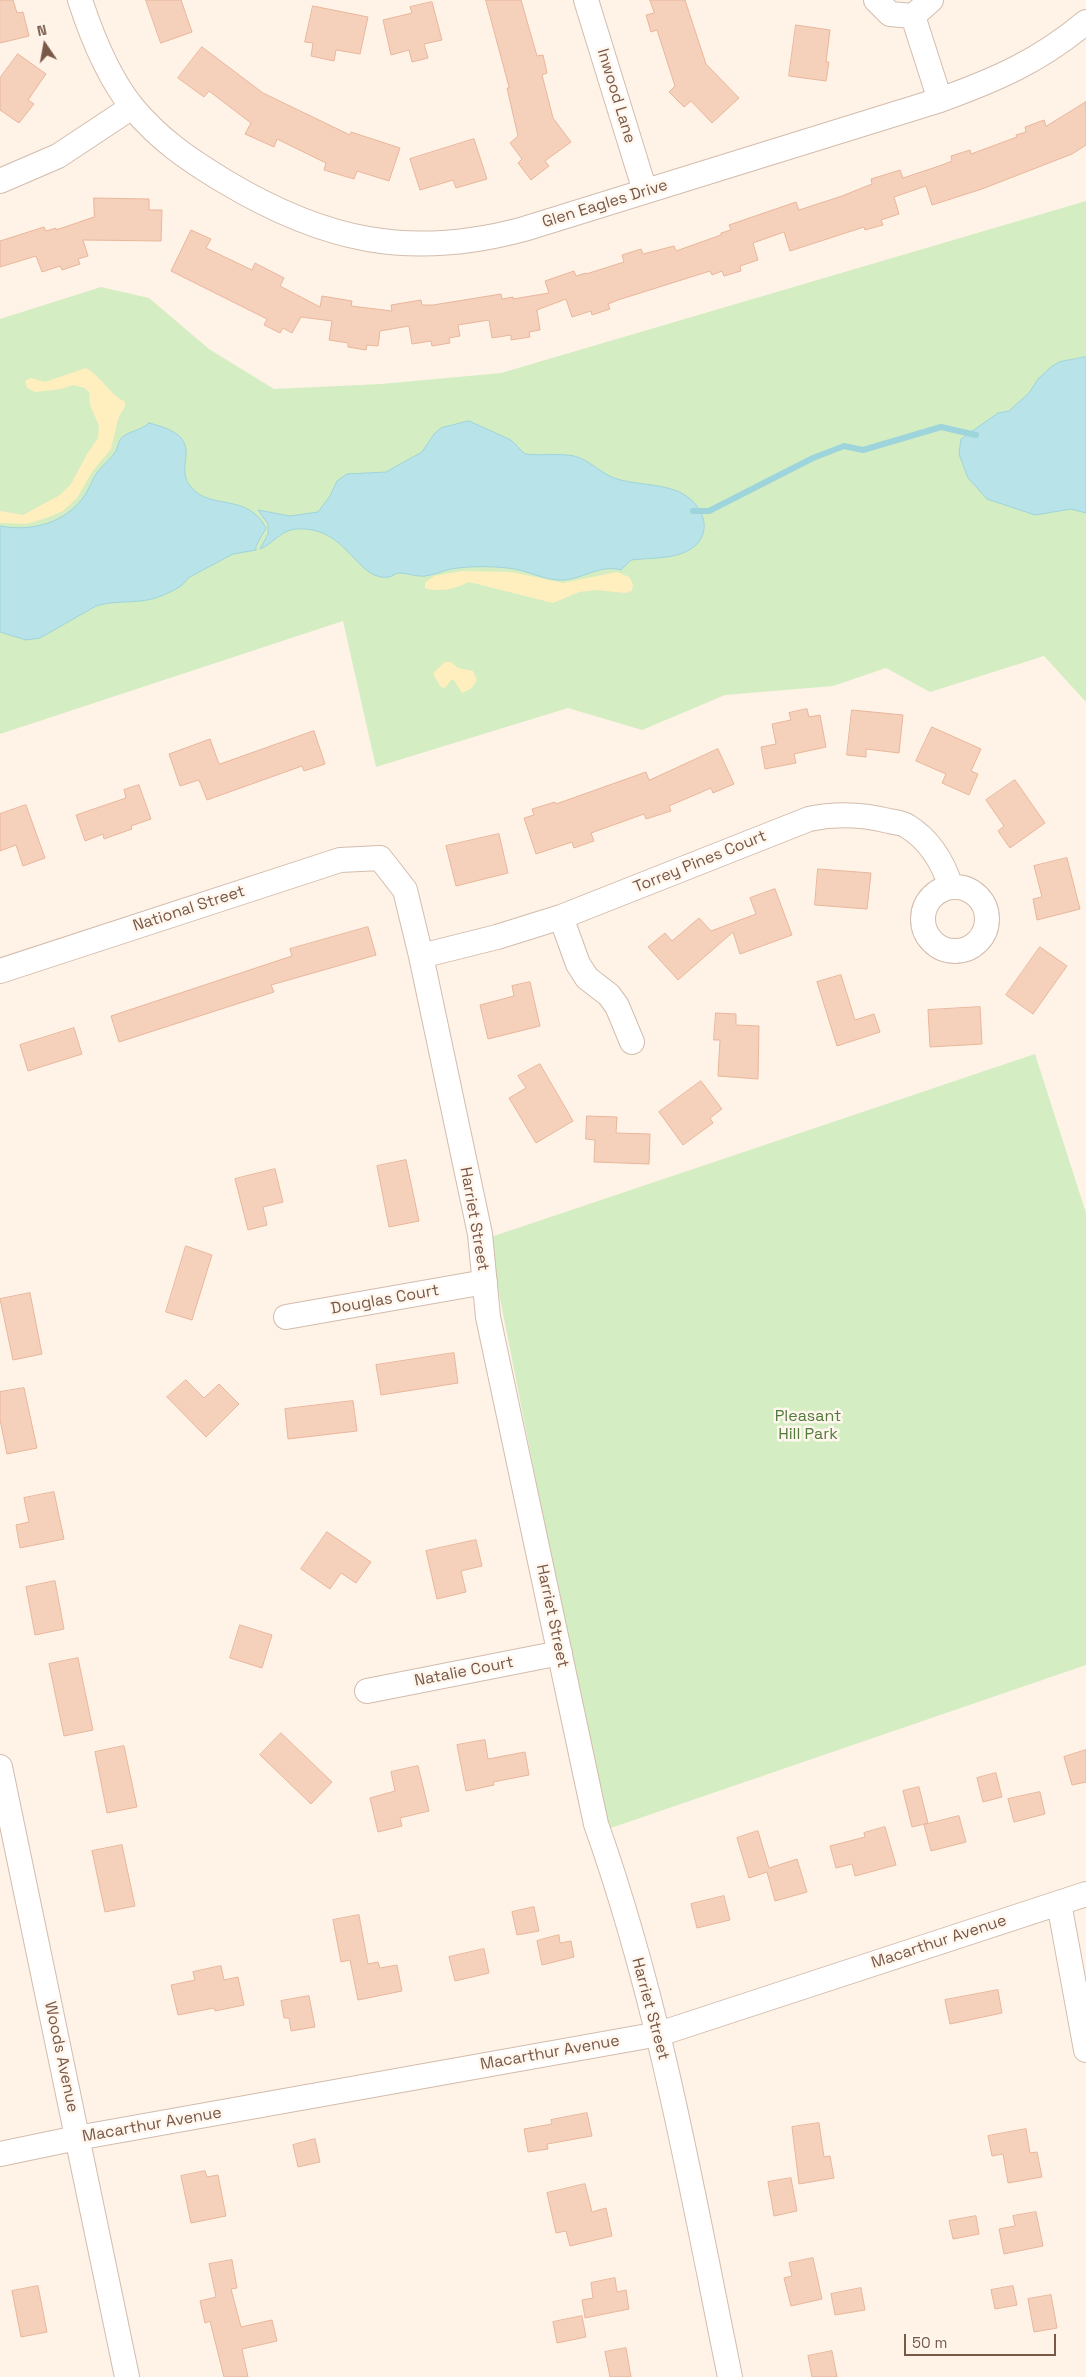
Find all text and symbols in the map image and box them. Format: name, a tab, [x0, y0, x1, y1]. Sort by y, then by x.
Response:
north arrow	[20, 20, 70, 70]
text: N	[35, 21, 48, 40]
street label: Inwood Lane	[593, 46, 639, 146]
street label: Glen Eagles Drive	[540, 176, 670, 232]
street label: Torrey Pines Court	[631, 827, 769, 897]
street label: National Street	[131, 882, 247, 936]
street label: Harriet Street	[455, 1166, 493, 1272]
street label: Douglas Court	[329, 1281, 441, 1319]
park label: Pleasant Hill Park	[775, 1407, 841, 1445]
street label: Harriet Street	[532, 1563, 572, 1669]
street label: Natalie Court	[413, 1653, 515, 1691]
street label: Macarthur Avenue	[869, 1911, 1009, 1973]
street label: Harriet Street	[627, 1956, 673, 2062]
street label: Woods Avenue	[40, 2000, 82, 2114]
street label: Macarthur Avenue	[479, 2031, 621, 2075]
street label: Macarthur Avenue	[81, 2103, 223, 2147]
scale bar	[906, 2324, 1058, 2356]
text: 50 m	[912, 2333, 947, 2352]

